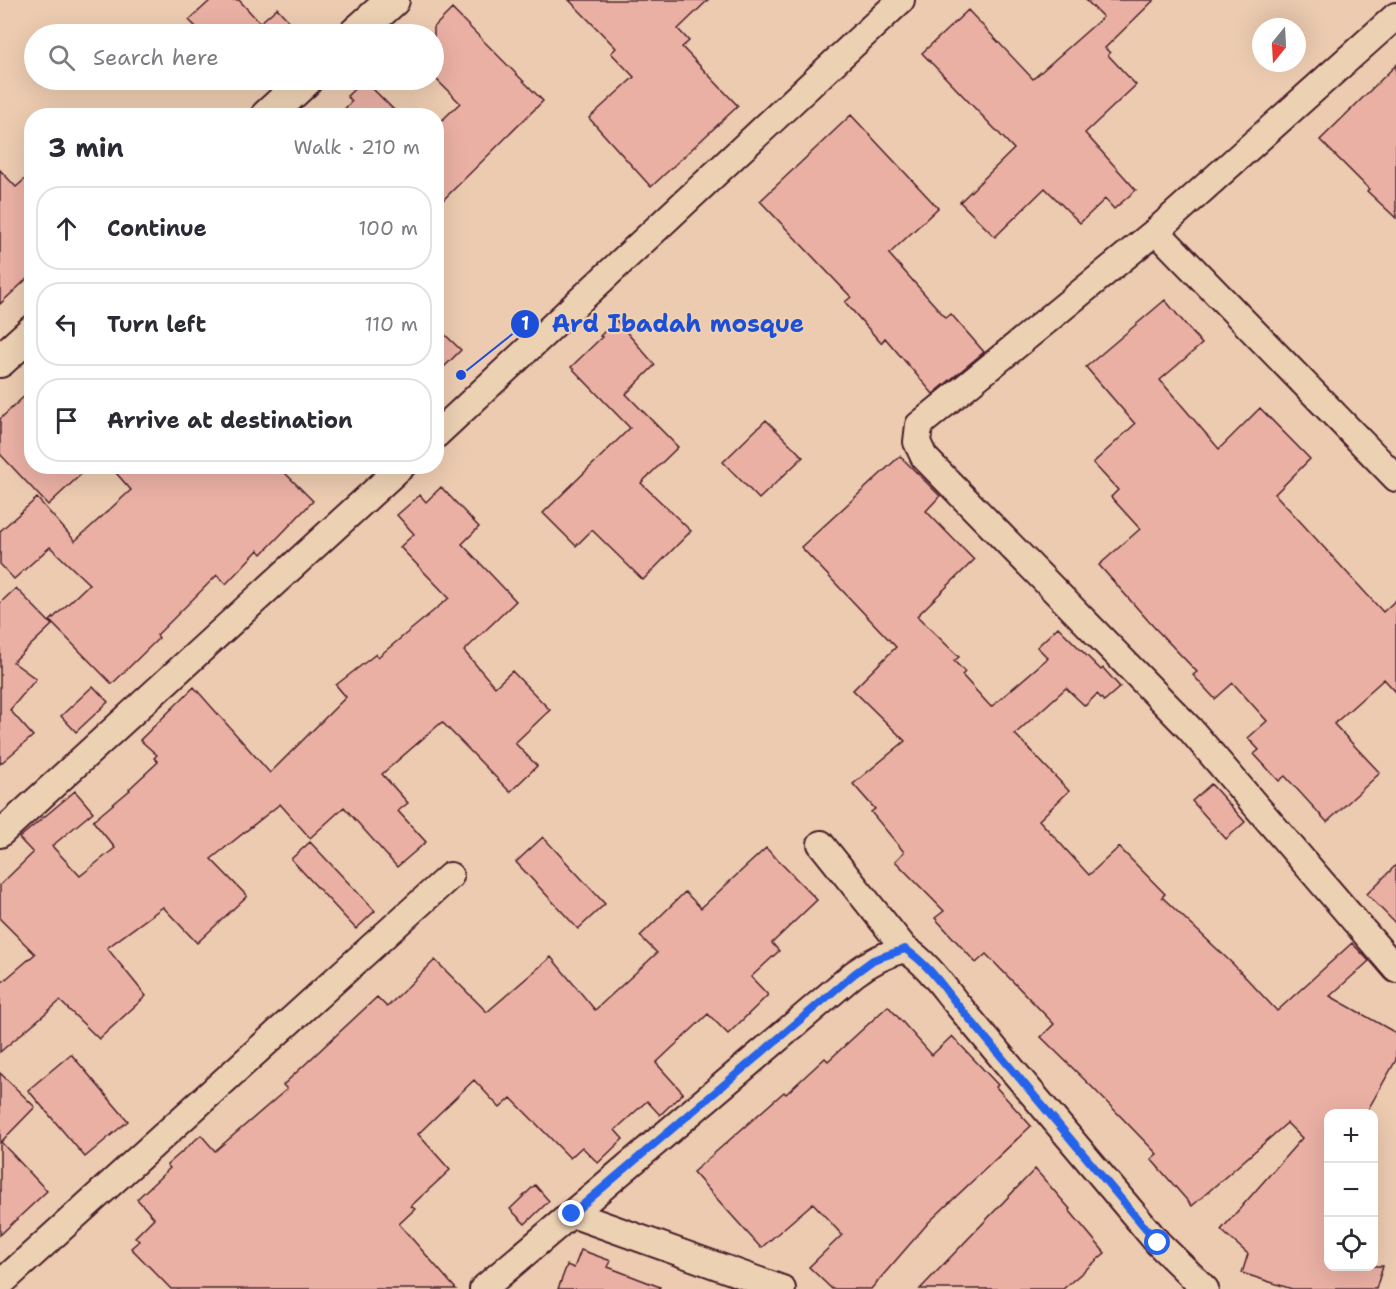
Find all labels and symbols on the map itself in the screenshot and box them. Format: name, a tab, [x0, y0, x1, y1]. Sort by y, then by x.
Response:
north arrow	[1252, 18, 1306, 72]
callout: Ard Ibadah mosque	[510, 303, 816, 345]
text: Ard Ibadah mosque	[552, 308, 804, 340]
text: 1	[521, 312, 529, 336]
route end	[558, 1200, 584, 1226]
route start	[1144, 1229, 1170, 1255]

